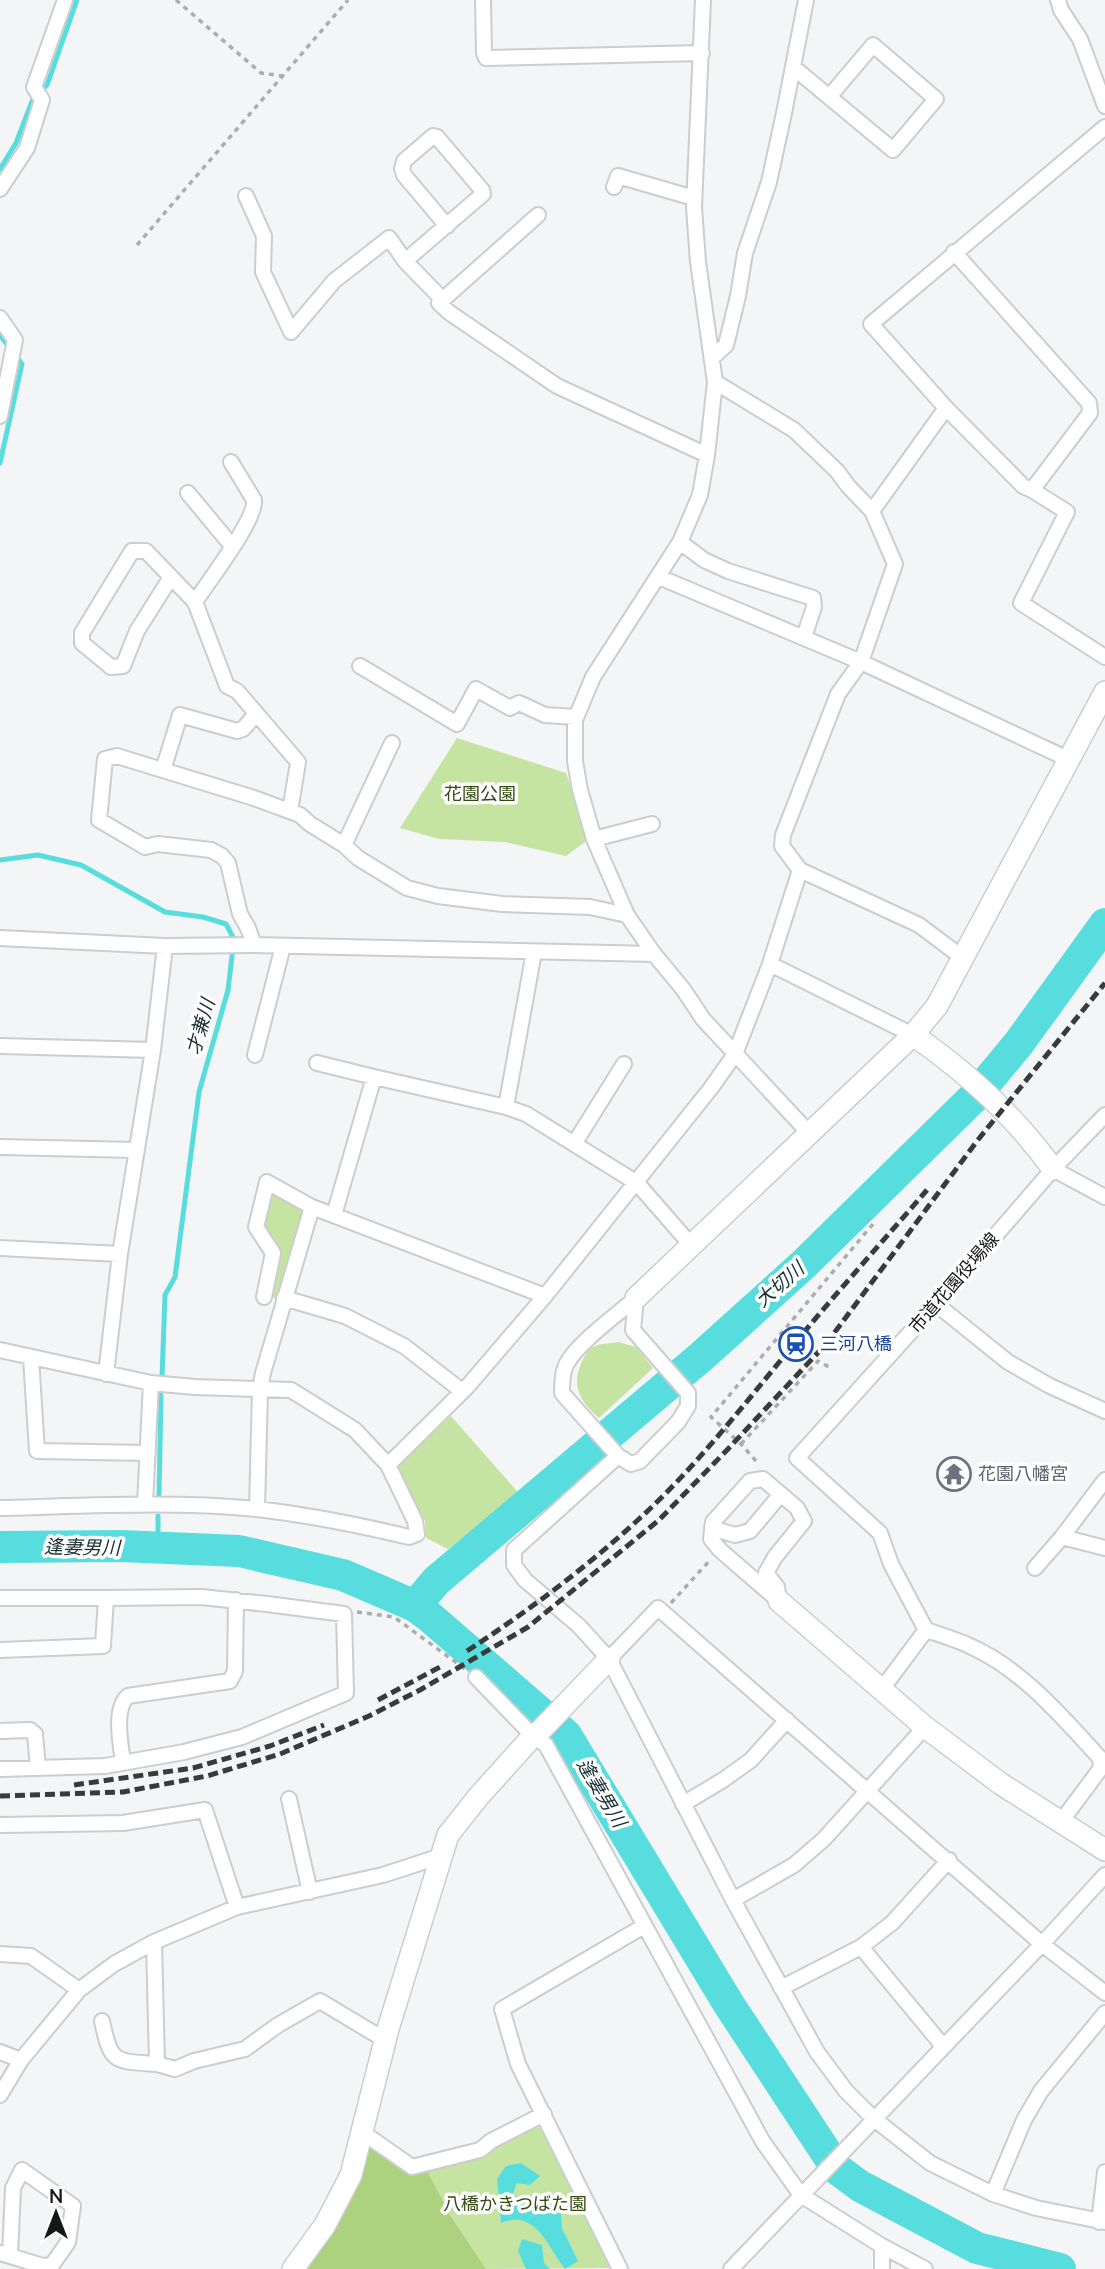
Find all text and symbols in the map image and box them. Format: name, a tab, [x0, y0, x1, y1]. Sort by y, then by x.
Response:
park label: 花園公園	[444, 782, 516, 806]
water label: 才兼川	[181, 994, 222, 1058]
street label: 市道花園役場線	[904, 1228, 1004, 1338]
water label: 大切川	[750, 1255, 812, 1314]
station icon: 三河八橋	[777, 1325, 815, 1363]
place label: 三河八橋	[820, 1332, 892, 1356]
temple icon: 花園八幡宮	[935, 1455, 973, 1493]
place label: 花園八幡宮	[978, 1462, 1068, 1486]
water label: 逢妻男川	[44, 1534, 122, 1562]
water label: 逢妻男川	[570, 1754, 633, 1834]
north arrow	[21, 2178, 91, 2248]
text: N	[49, 2184, 63, 2210]
park label: 八橋かきつばた園	[443, 2192, 587, 2216]

